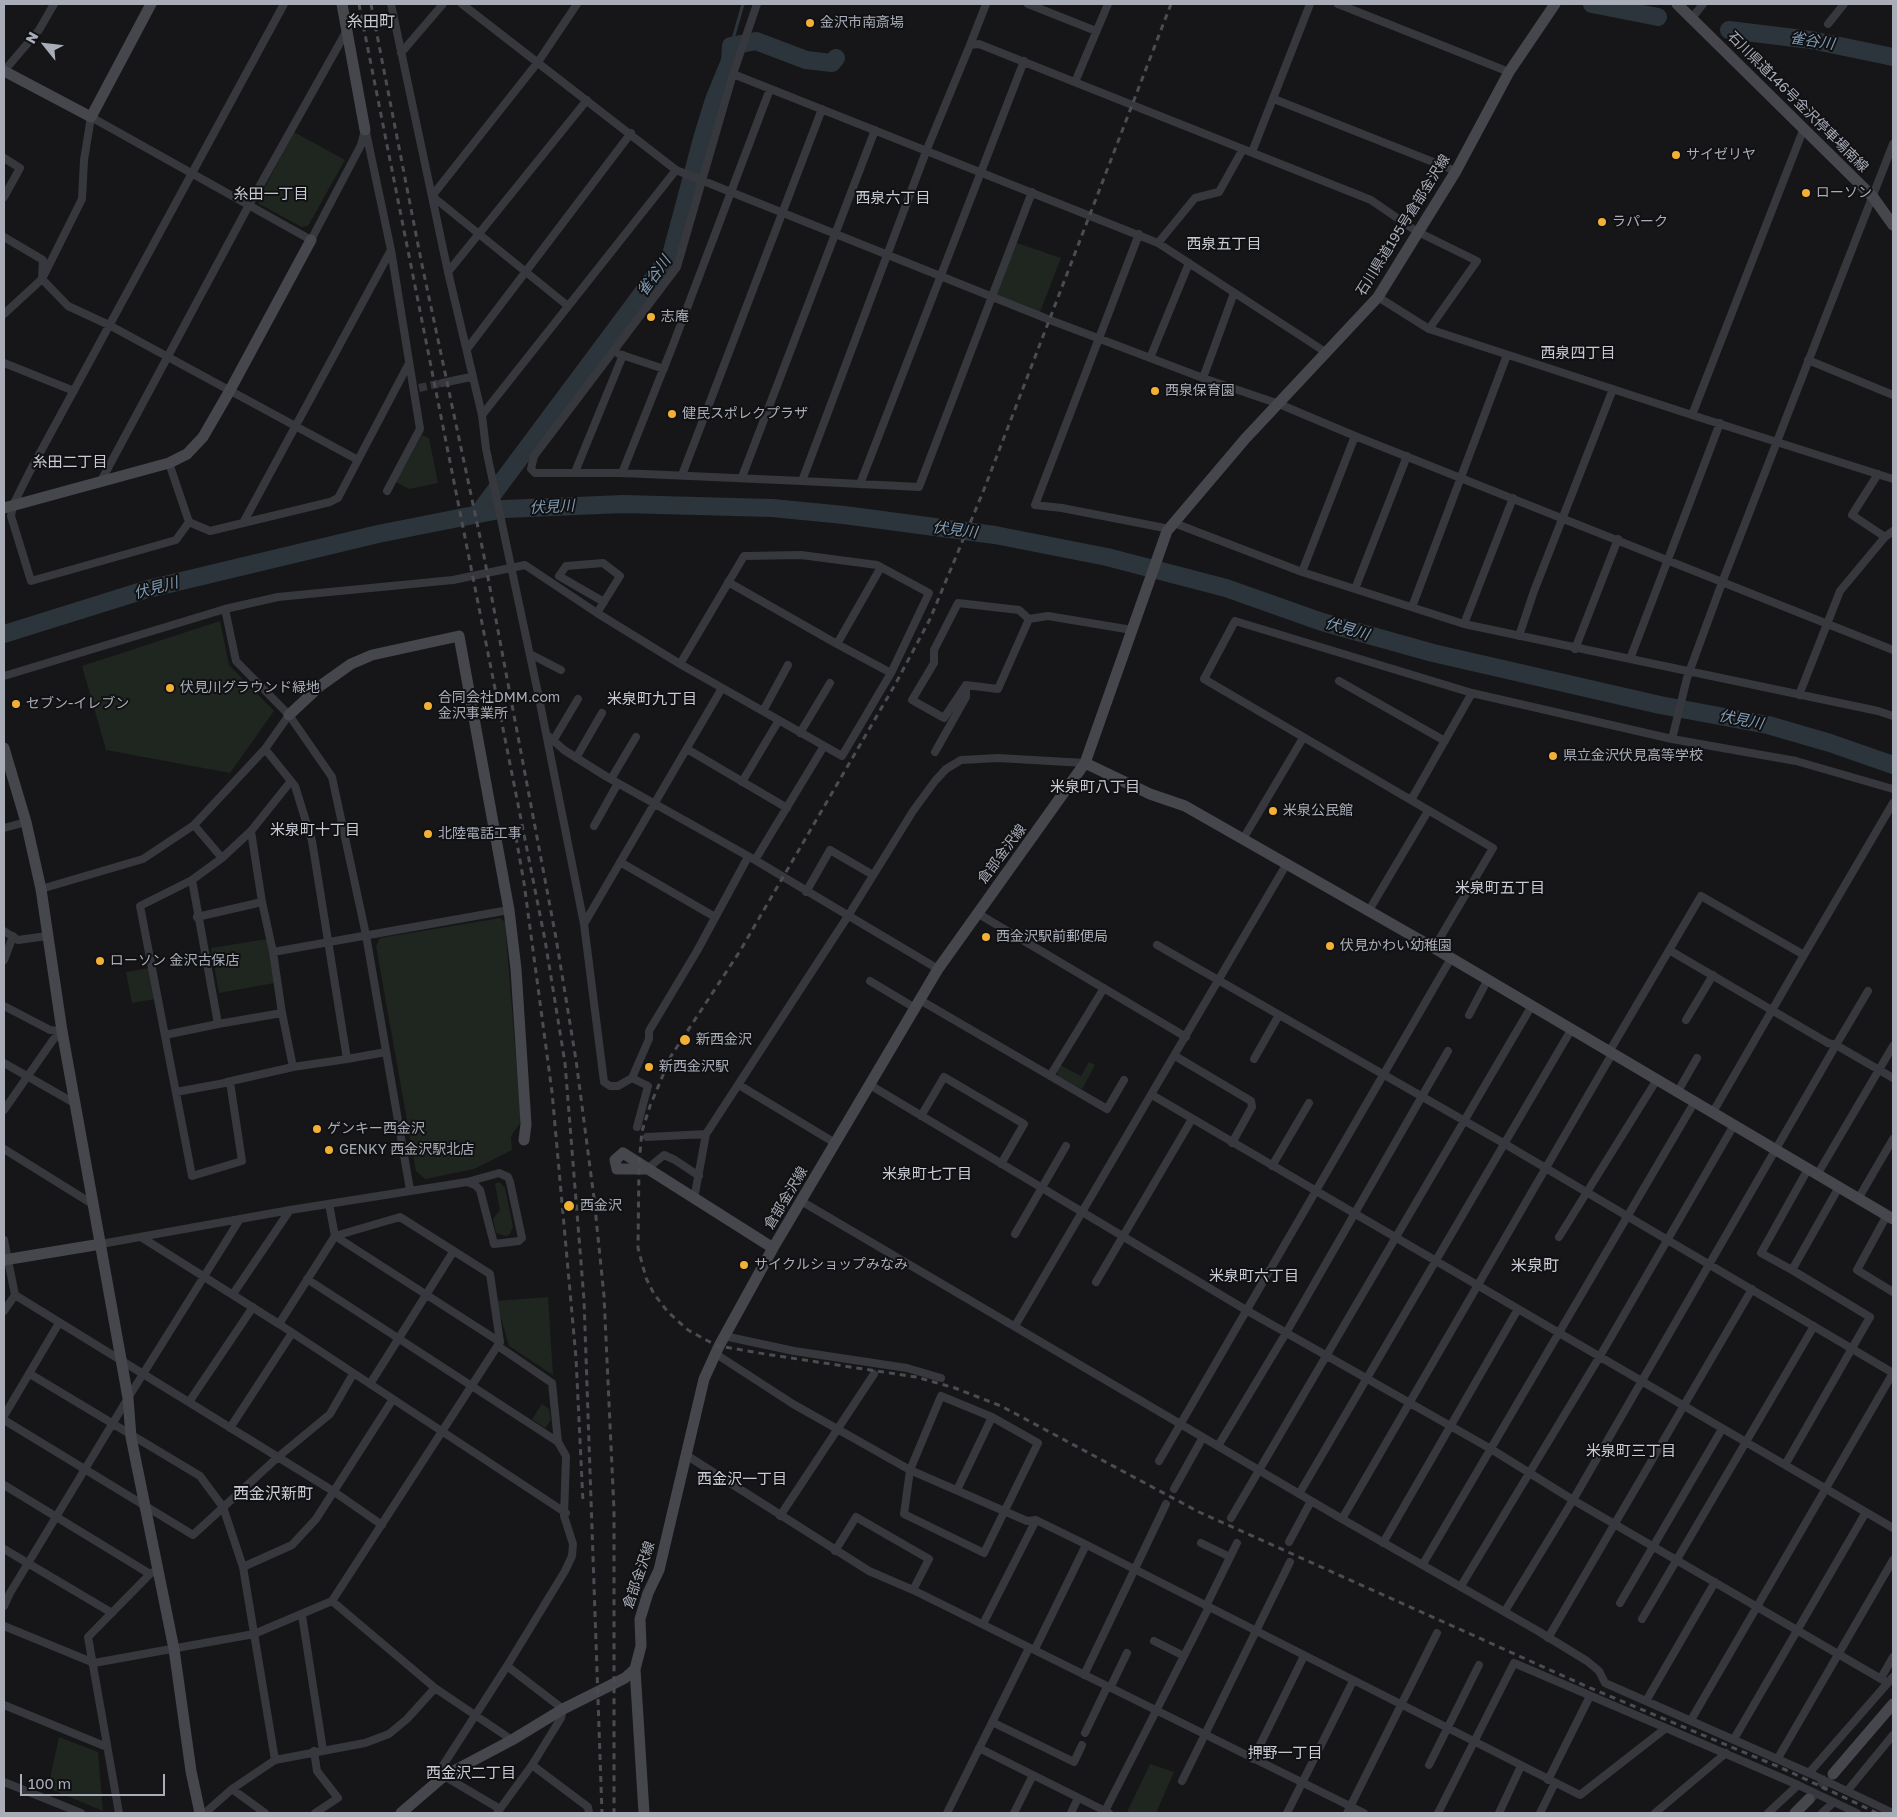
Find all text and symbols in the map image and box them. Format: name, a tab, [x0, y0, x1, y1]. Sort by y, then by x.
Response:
district label: 糸田町	[347, 12, 395, 32]
place label: 金沢市南斎場	[820, 15, 904, 31]
marker: 金沢市南斎場	[804, 17, 816, 29]
north arrow	[20, 20, 70, 70]
street label: 石川県道146号金沢停車場南線	[1724, 28, 1872, 176]
text: N	[21, 29, 41, 46]
water label: 雀谷川	[1788, 29, 1836, 53]
place label: サイゼリヤ	[1686, 147, 1756, 163]
marker: サイゼリヤ	[1670, 149, 1682, 161]
street label: 石川県道195号倉部金沢線	[1353, 151, 1453, 299]
district label: 糸田一丁目	[234, 185, 308, 203]
place label: ローソン	[1816, 185, 1872, 201]
marker: ローソン	[1800, 187, 1812, 199]
district label: 西泉六丁目	[856, 189, 930, 207]
place label: ラパーク	[1612, 214, 1668, 230]
marker: ラパーク	[1596, 216, 1608, 228]
district label: 西泉五丁目	[1187, 235, 1261, 253]
water label: 雀谷川	[633, 253, 675, 299]
place label: 志庵	[661, 309, 689, 325]
marker: 志庵	[645, 311, 657, 323]
district label: 西泉四丁目	[1541, 344, 1615, 362]
place label: 西泉保育園	[1165, 383, 1235, 399]
marker: 西泉保育園	[1149, 385, 1161, 397]
place label: 健民スポレクプラザ	[682, 406, 808, 422]
marker: 健民スポレクプラザ	[666, 408, 678, 420]
district label: 糸田二丁目	[33, 453, 107, 471]
water label: 伏見川	[529, 497, 575, 517]
water label: 伏見川	[932, 518, 978, 542]
water label: 伏見川	[132, 573, 180, 603]
water label: 伏見川	[1323, 614, 1371, 644]
place label: 伏見川グラウンド緑地	[180, 680, 320, 696]
marker: 伏見川グラウンド緑地	[164, 682, 176, 694]
place label: 合同会社DMM.com 金沢事業所	[438, 690, 560, 722]
district label: 米泉町九丁目	[607, 690, 697, 708]
place label: セブン-イレブン	[26, 696, 129, 712]
marker: セブン-イレブン	[10, 698, 22, 710]
marker: 合同会社DMM.com 金沢事業所	[422, 700, 434, 712]
water label: 伏見川	[1717, 707, 1765, 733]
place label: 県立金沢伏見高等学校	[1563, 748, 1703, 764]
marker: 県立金沢伏見高等学校	[1547, 750, 1559, 762]
district label: 米泉町八丁目	[1050, 778, 1140, 796]
place label: 米泉公民館	[1283, 803, 1353, 819]
marker: 米泉公民館	[1267, 805, 1279, 817]
district label: 米泉町十丁目	[270, 821, 360, 839]
street label: 倉部金沢線	[974, 821, 1030, 887]
place label: 北陸電話工事	[438, 826, 522, 842]
marker: 北陸電話工事	[422, 828, 434, 840]
district label: 米泉町五丁目	[1455, 879, 1545, 897]
place label: 西金沢駅前郵便局	[996, 929, 1108, 945]
marker: 西金沢駅前郵便局	[980, 931, 992, 943]
place label: 伏見かわい幼稚園	[1340, 938, 1452, 954]
marker: 伏見かわい幼稚園	[1324, 940, 1336, 952]
place label: ローソン 金沢古保店	[110, 953, 239, 969]
marker: ローソン 金沢古保店	[94, 955, 106, 967]
place label: 新西金沢	[696, 1032, 752, 1048]
marker: 新西金沢	[678, 1033, 692, 1047]
place label: 新西金沢駅	[659, 1059, 729, 1075]
marker: 新西金沢駅	[643, 1061, 655, 1073]
place label: ゲンキー西金沢	[327, 1121, 425, 1137]
marker: ゲンキー西金沢	[311, 1123, 323, 1135]
place label: GENKY 西金沢駅北店	[339, 1142, 474, 1158]
marker: GENKY 西金沢駅北店	[323, 1144, 335, 1156]
street label: 倉部金沢線	[761, 1164, 811, 1232]
district label: 米泉町七丁目	[882, 1165, 972, 1183]
place label: 西金沢	[580, 1198, 622, 1214]
marker: 西金沢	[562, 1199, 576, 1213]
district label: 米泉町	[1511, 1256, 1559, 1276]
place label: サイクルショップみなみ	[754, 1257, 908, 1273]
marker: サイクルショップみなみ	[738, 1259, 750, 1271]
district label: 米泉町六丁目	[1209, 1267, 1299, 1285]
district label: 米泉町三丁目	[1586, 1442, 1676, 1460]
district label: 西金沢一丁目	[697, 1470, 787, 1488]
district label: 西金沢新町	[233, 1484, 313, 1504]
street label: 倉部金沢線	[620, 1539, 658, 1611]
district label: 押野一丁目	[1248, 1744, 1322, 1762]
scale bar	[22, 1764, 168, 1796]
district label: 西金沢二丁目	[426, 1764, 516, 1782]
text: 100 m	[28, 1774, 71, 1792]

